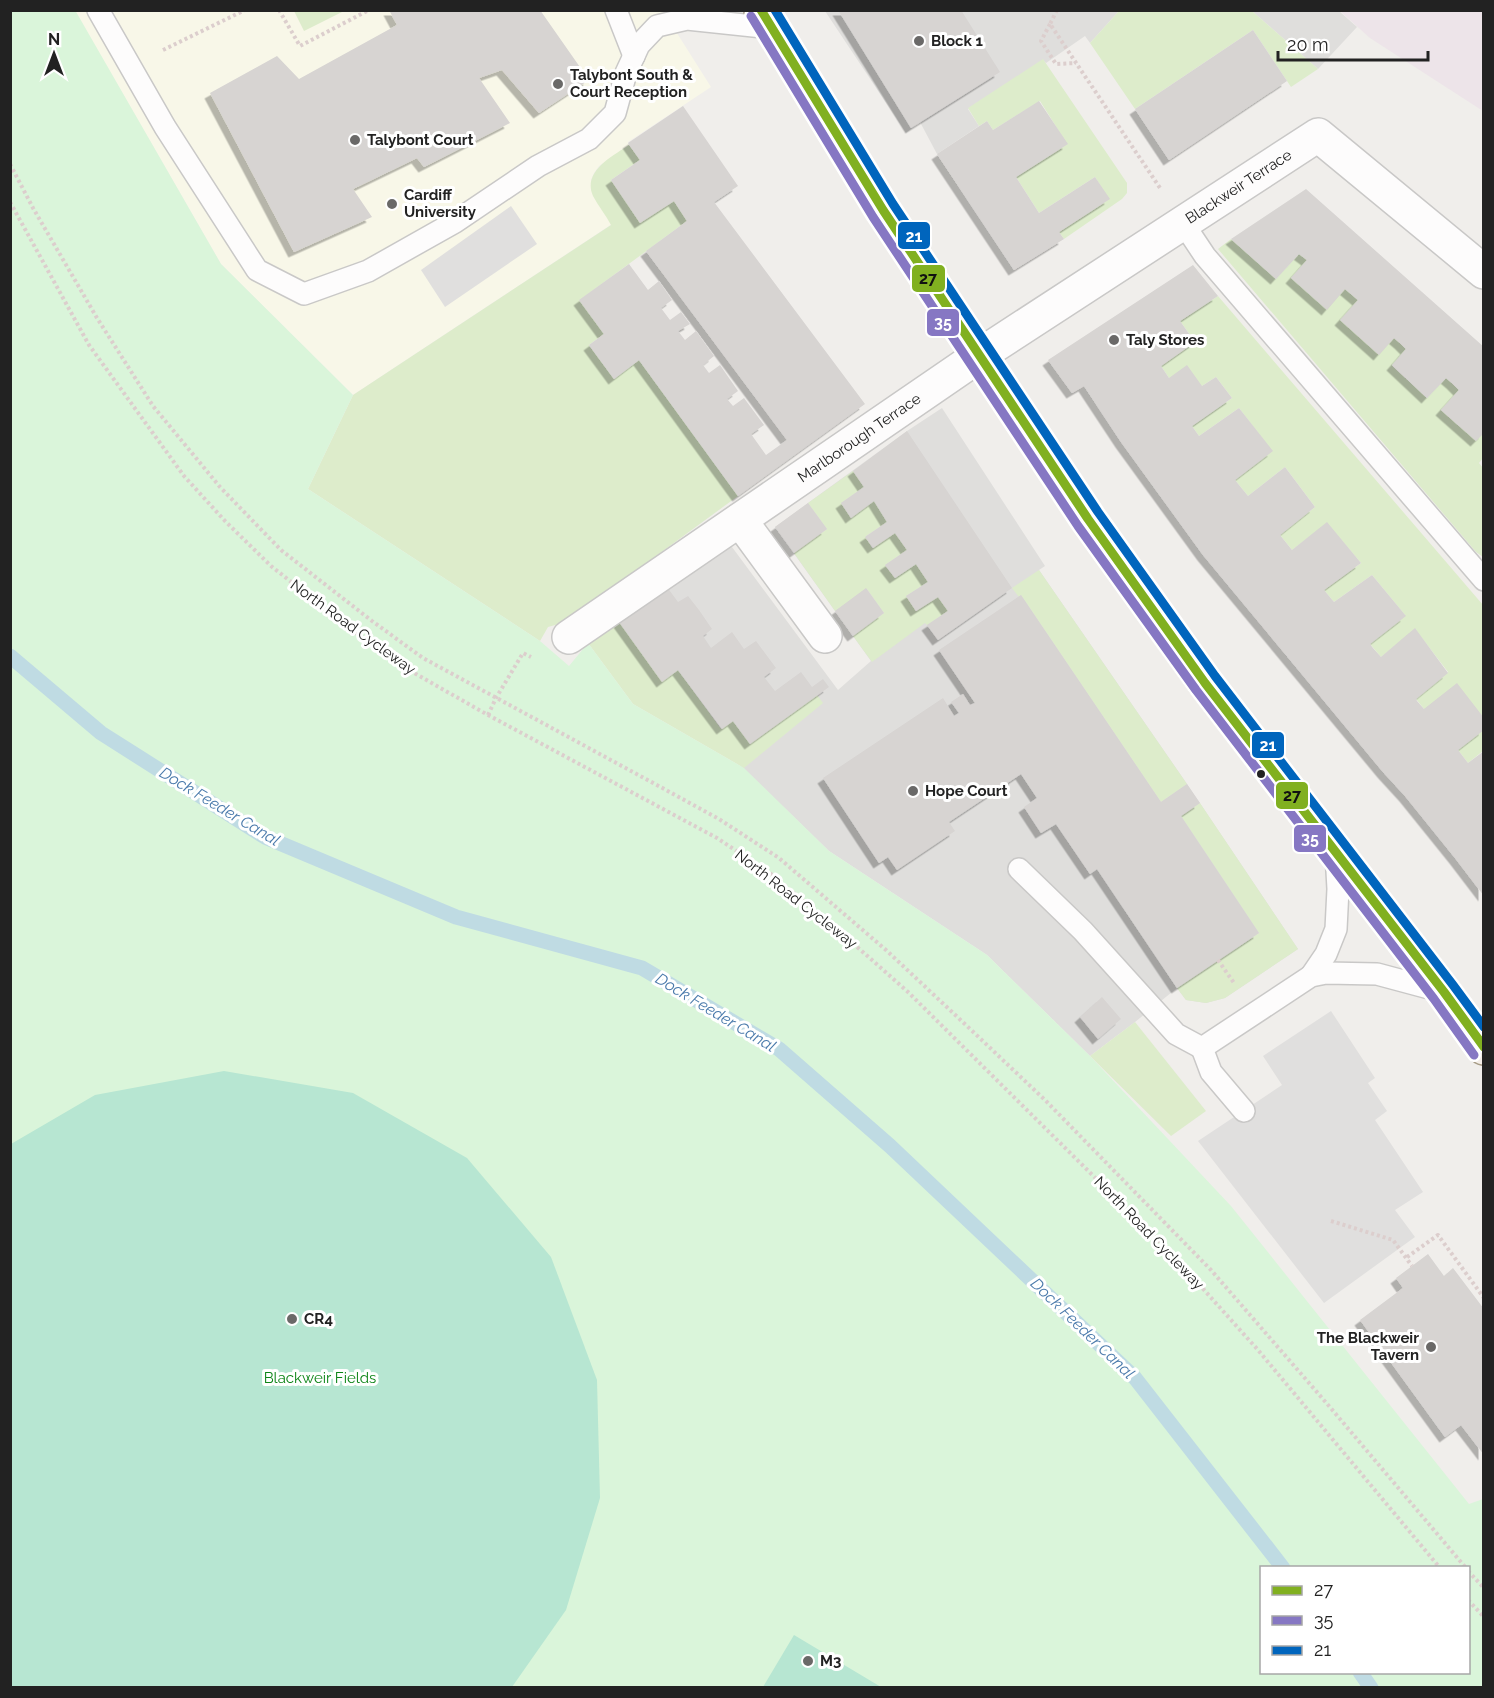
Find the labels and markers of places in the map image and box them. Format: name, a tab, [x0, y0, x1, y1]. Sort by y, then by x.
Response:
place label: Block 1	[931, 32, 983, 50]
marker: Block 1	[912, 34, 926, 48]
place label: Talybont South & Court Reception	[570, 66, 693, 101]
marker: Talybont South & Court Reception	[551, 77, 565, 91]
place label: Talybont Court	[367, 131, 474, 149]
marker: Talybont Court	[348, 133, 362, 147]
place label: Cardiff University	[404, 186, 477, 221]
marker: Cardiff University	[385, 197, 399, 211]
place label: Taly Stores	[1126, 331, 1204, 349]
marker: Taly Stores	[1107, 333, 1121, 347]
unlabelled marker	[1255, 768, 1267, 780]
place label: Hope Court	[925, 782, 1008, 800]
marker: Hope Court	[906, 784, 920, 798]
place label: CR4	[304, 1310, 333, 1328]
marker: CR4	[285, 1312, 299, 1326]
place label: The Blackweir Tavern	[1317, 1329, 1419, 1364]
marker: The Blackweir Tavern	[1424, 1340, 1438, 1354]
place label: M3	[820, 1652, 841, 1670]
marker: M3	[801, 1654, 815, 1668]

